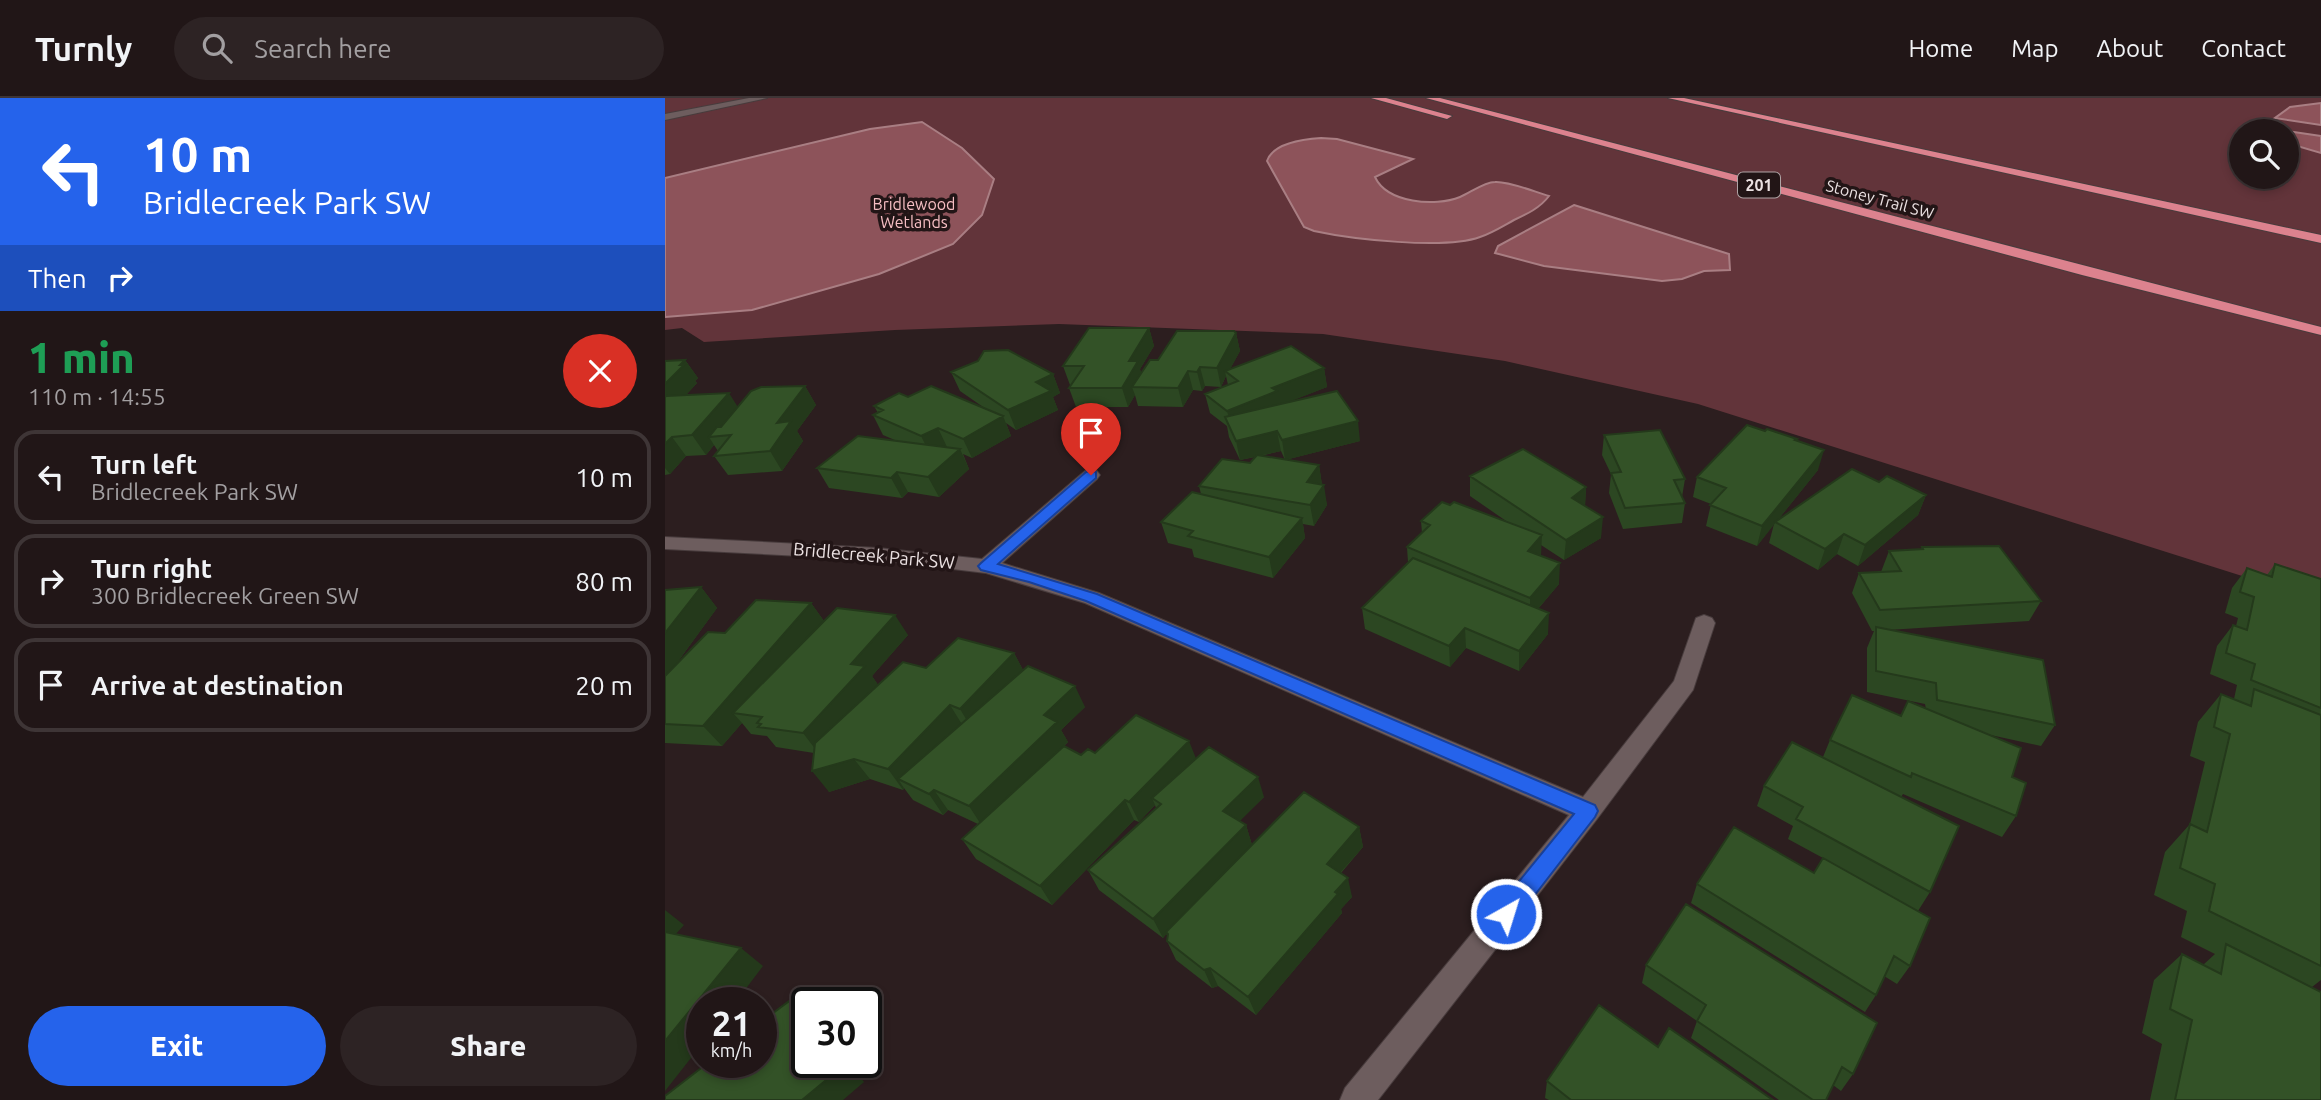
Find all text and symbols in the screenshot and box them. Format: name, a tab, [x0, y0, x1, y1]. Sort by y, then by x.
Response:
search box	[174, 17, 664, 80]
icon: search	[198, 29, 236, 67]
text: Turnly	[35, 30, 132, 67]
text: Search here	[254, 34, 392, 63]
text: Home	[1908, 35, 1973, 62]
text: Map	[2011, 35, 2058, 62]
text: About	[2096, 35, 2163, 62]
text: Contact	[2201, 35, 2286, 62]
map controls	[2229, 119, 2299, 189]
button: search	[2229, 119, 2299, 189]
icon: left	[28, 126, 119, 217]
text: 10 m	[143, 126, 252, 181]
road number: 201	[1738, 172, 1780, 198]
street label: Stoney Trail SW	[1824, 176, 1936, 222]
text: Bridlecreek Park SW	[143, 184, 431, 220]
park label: Bridlewood Wetlands	[873, 195, 955, 231]
icon: right	[101, 259, 139, 297]
text: Then	[28, 264, 87, 293]
text: 1 min	[28, 334, 135, 381]
button: close	[563, 334, 637, 408]
text: 110 m · 14:55	[28, 384, 166, 409]
pin	[1061, 403, 1121, 475]
icon: arrive	[1072, 414, 1110, 452]
text: Turn left	[91, 450, 197, 479]
icon: left	[32, 458, 70, 496]
text: 10 m	[575, 463, 633, 492]
text: Bridlecreek Park SW	[91, 479, 298, 504]
street label: Bridlecreek Park SW	[793, 538, 956, 572]
text: Turn right	[91, 554, 212, 583]
icon: right	[32, 562, 70, 600]
text: 80 m	[575, 567, 633, 596]
text: 300 Bridlecreek Green SW	[91, 583, 359, 608]
icon: arrive	[32, 666, 70, 704]
text: Arrive at destination	[91, 671, 344, 700]
text: 20 m	[575, 671, 633, 700]
position arrow	[1469, 877, 1543, 951]
speed limit sign: 30	[791, 987, 882, 1078]
text: 21	[712, 1003, 751, 1043]
button: Exit	[28, 1006, 326, 1086]
button: Share	[340, 1006, 637, 1086]
text: km/h	[711, 1040, 752, 1060]

